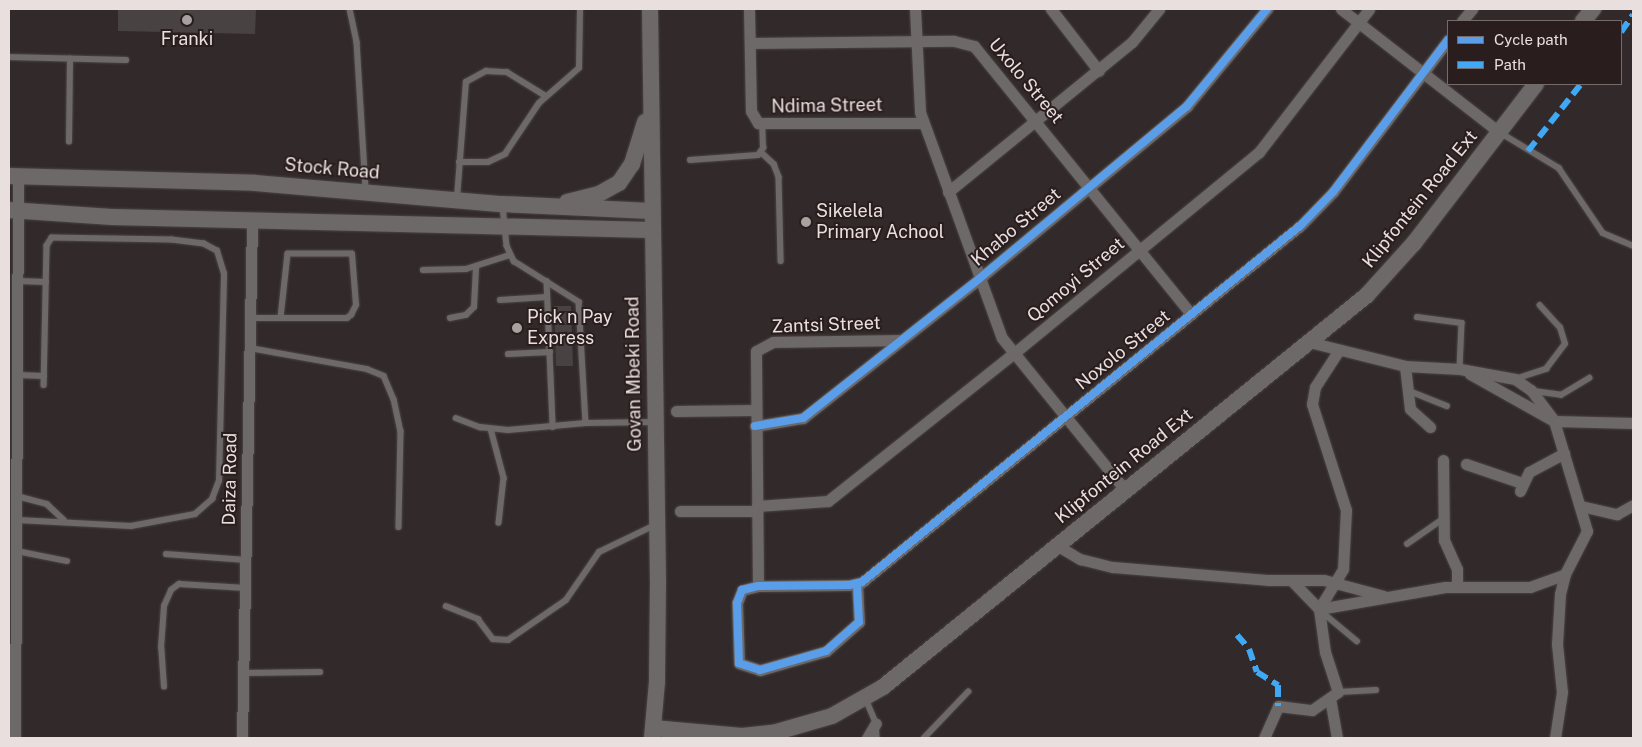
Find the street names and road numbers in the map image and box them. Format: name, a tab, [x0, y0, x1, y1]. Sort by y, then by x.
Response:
street label: Uxolo Street	[984, 34, 1068, 128]
street label: Ndima Street	[771, 94, 883, 118]
street label: Klipfontein Road Ext	[1358, 126, 1482, 272]
street label: Stock Road	[284, 154, 380, 184]
street label: Khabo Street	[967, 183, 1065, 271]
street label: Qomoyi Street	[1023, 233, 1129, 327]
street label: Govan Mbeki Road	[622, 296, 646, 452]
street label: Noxolo Street	[1071, 305, 1175, 395]
street label: Zantsi Street	[771, 312, 881, 338]
street label: Klipfontein Road Ext	[1051, 404, 1197, 528]
street label: Daiza Road	[218, 433, 242, 525]

